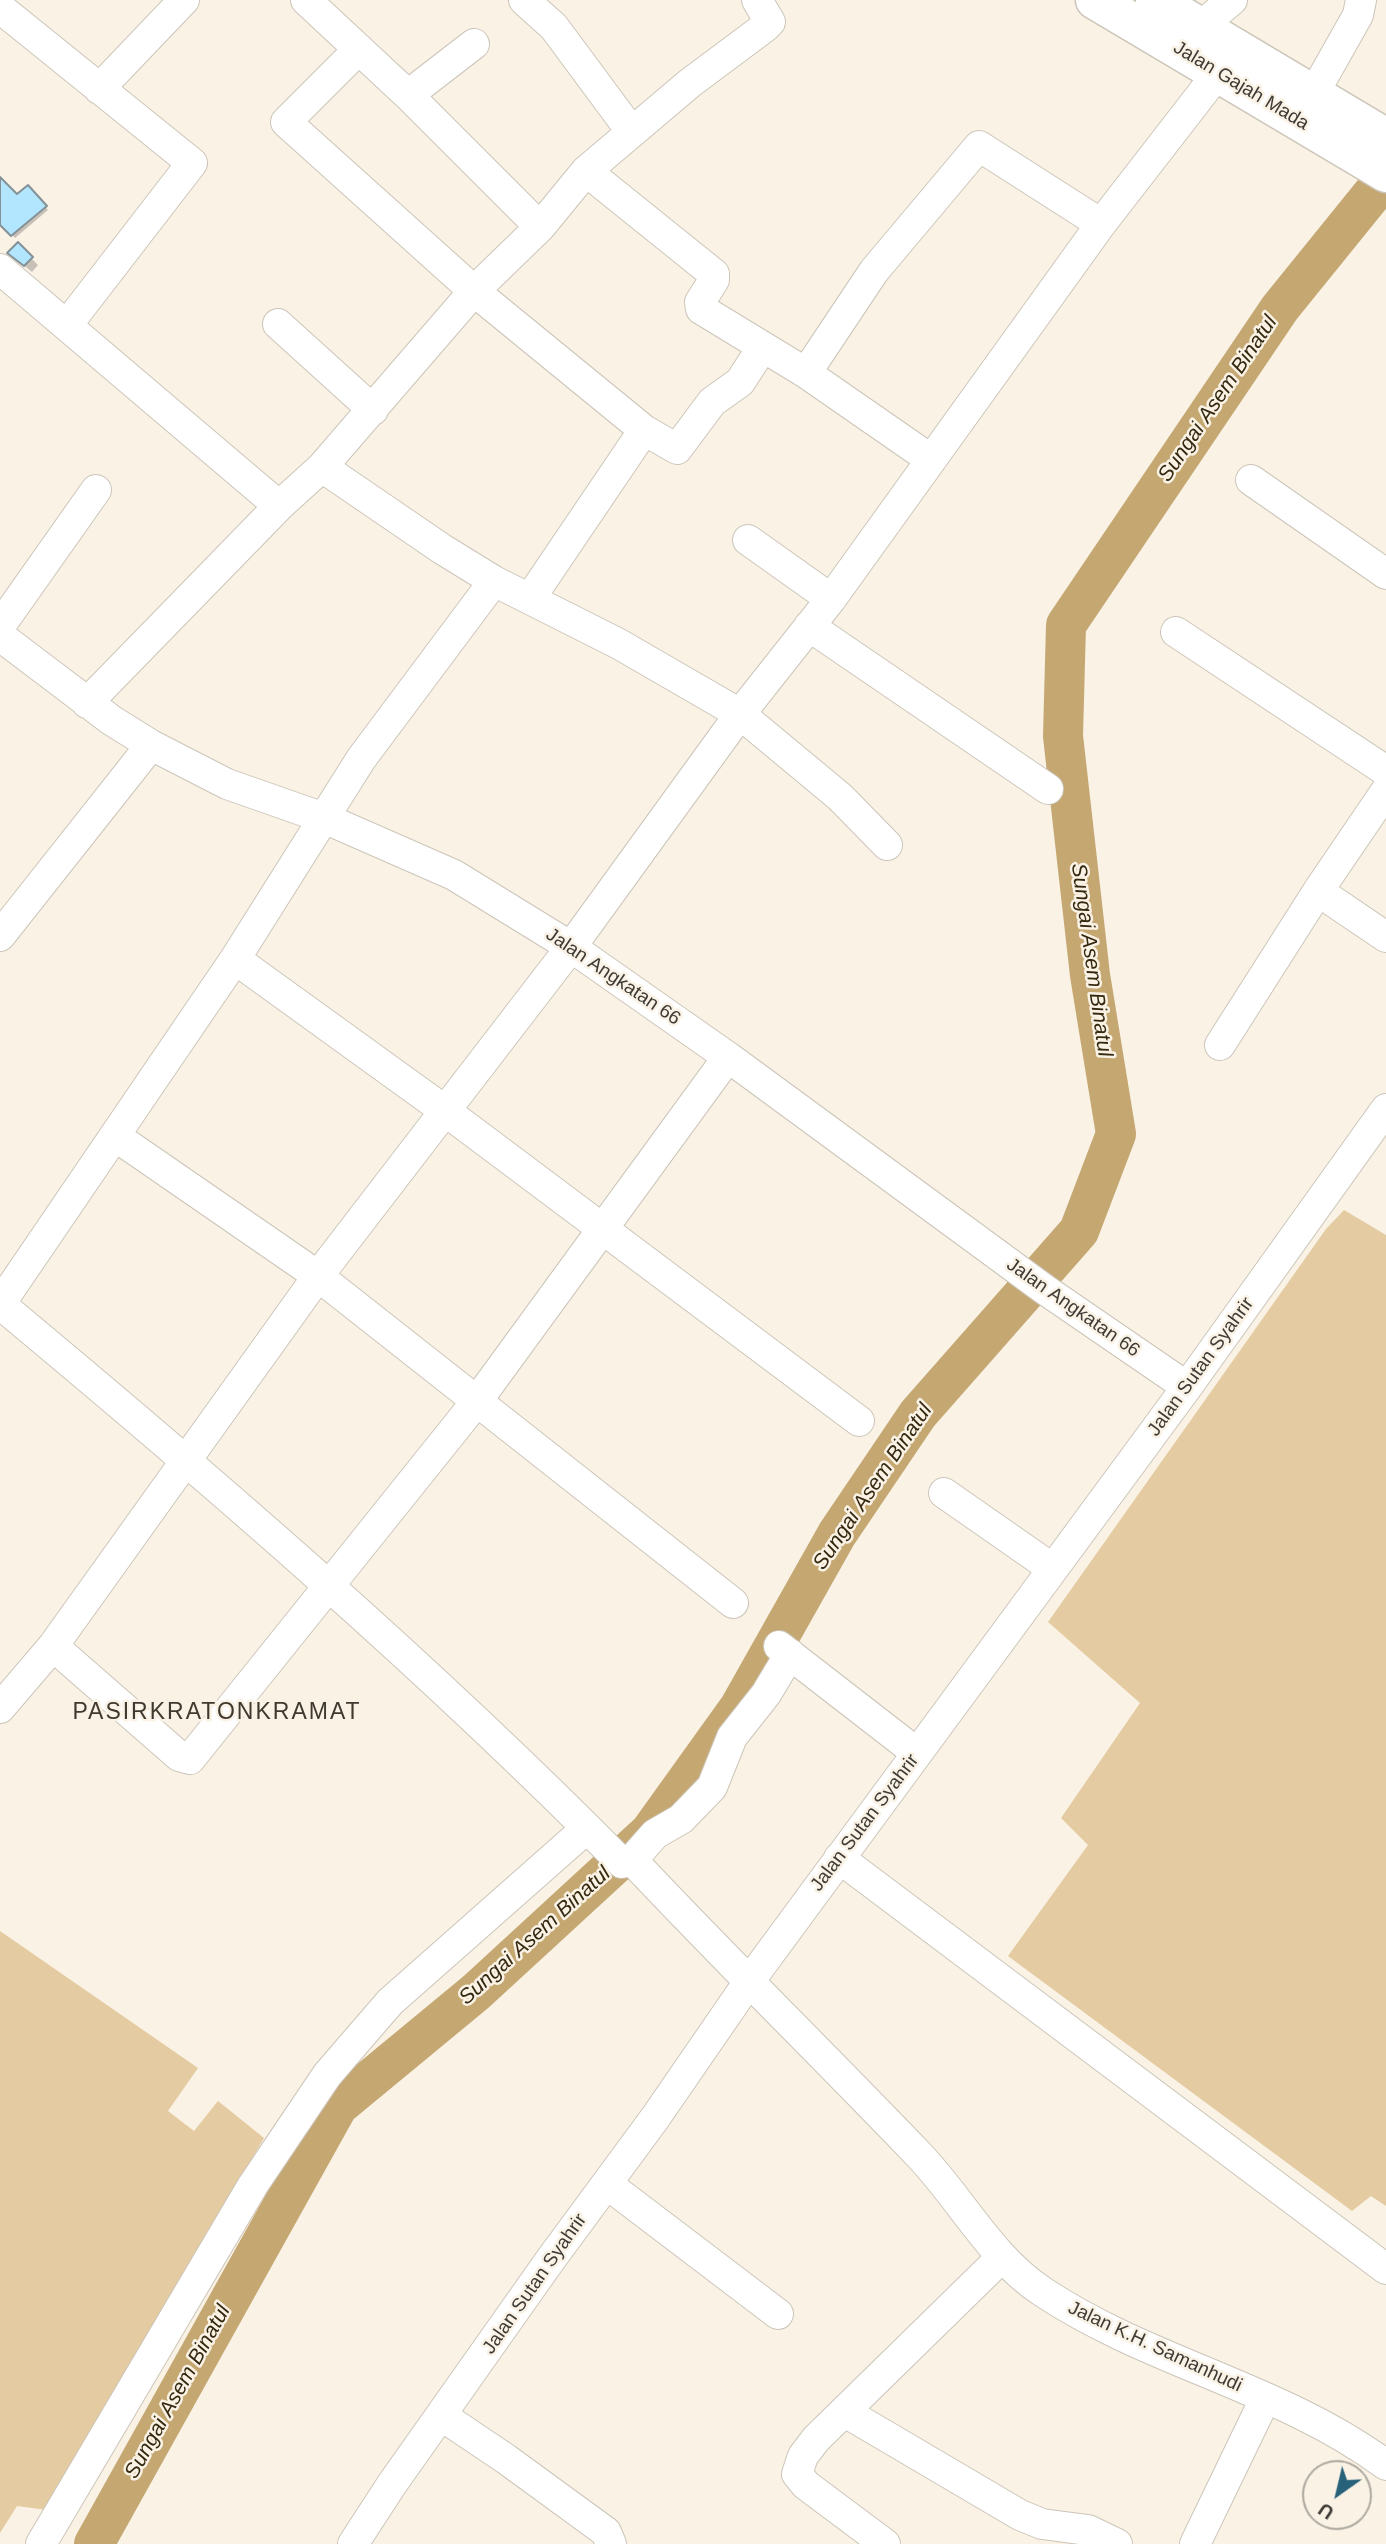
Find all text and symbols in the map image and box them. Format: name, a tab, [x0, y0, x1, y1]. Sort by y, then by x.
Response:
street label: Jalan Gajah Mada	[1169, 37, 1313, 135]
water label: Sungai Asem Binatul	[1153, 311, 1283, 487]
water label: Sungai Asem Binatul	[1065, 862, 1117, 1058]
street label: Jalan Angkatan 66	[541, 924, 685, 1030]
street label: Jalan Angkatan 66	[1002, 1254, 1144, 1362]
street label: Jalan Sutan Syahrir	[1143, 1293, 1259, 1441]
water label: Sungai Asem Binatul	[808, 1399, 938, 1575]
district label: PASIRKRATONKRAMAT	[75, 1699, 359, 1727]
street label: Jalan Sutan Syahrir	[806, 1750, 924, 1896]
water label: Sungai Asem Binatul	[454, 1861, 616, 2011]
street label: Jalan Sutan Syahrir	[478, 2210, 592, 2358]
street label: Jalan K.H. Samanhudi	[1065, 2297, 1245, 2397]
water label: Sungai Asem Binatul	[120, 2301, 236, 2483]
north arrow	[1302, 2460, 1372, 2530]
text: U	[1315, 2499, 1338, 2524]

